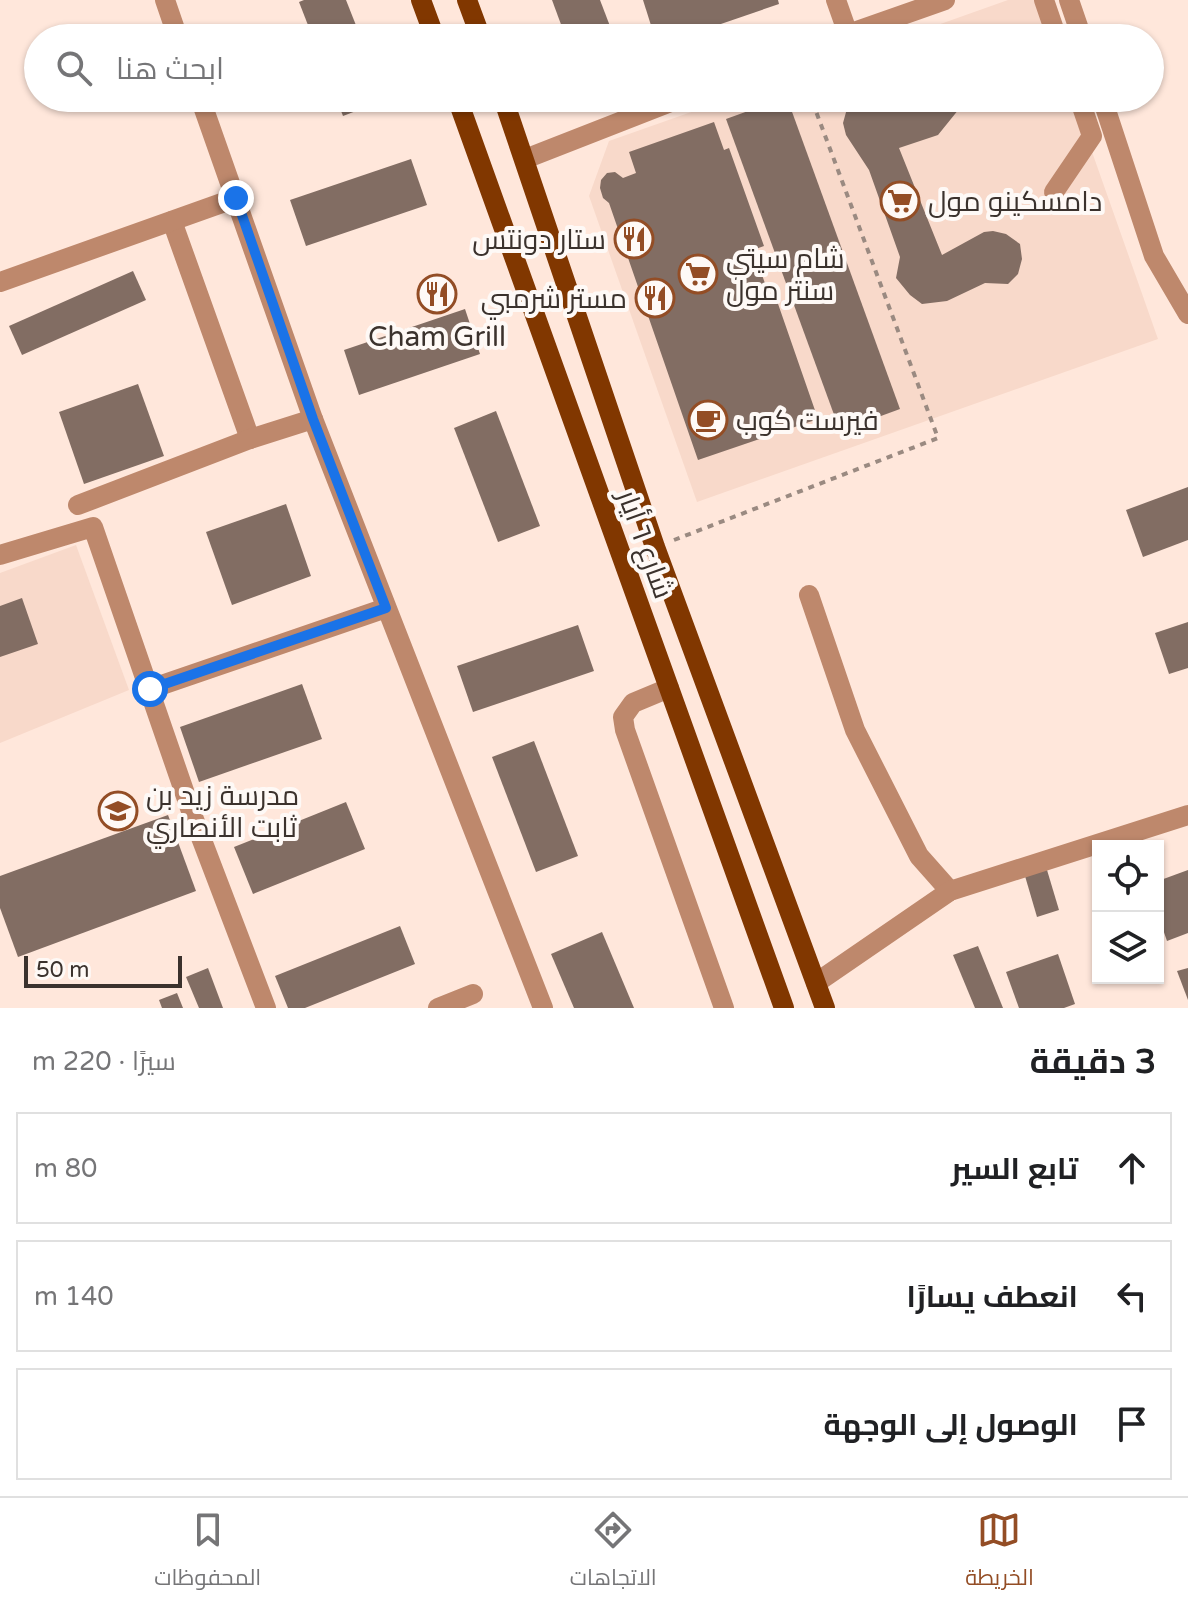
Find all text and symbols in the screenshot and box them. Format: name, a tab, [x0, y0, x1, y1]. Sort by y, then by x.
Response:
search box	[24, 24, 1164, 112]
icon: search	[52, 46, 96, 90]
text: ابحث هنا	[116, 51, 224, 88]
route end	[218, 180, 254, 216]
supermarket icon: دامسكينو مول	[879, 180, 921, 222]
place label: دامسكينو مول	[928, 185, 1102, 219]
restaurant icon: ستار دونتس	[613, 218, 655, 260]
place label: ستار دونتس	[472, 223, 606, 257]
place label: شام سيتي سنتر مول	[726, 242, 845, 308]
supermarket icon: شام سيتي سنتر مول	[677, 253, 719, 295]
restaurant icon: Cham Grill	[416, 273, 458, 315]
restaurant icon: مستر شرمبي	[634, 277, 676, 319]
place label: مستر شرمبي	[481, 282, 627, 320]
place label: Cham Grill	[368, 320, 506, 354]
cafe icon: فيرست كوب	[687, 399, 729, 441]
place label: فيرست كوب	[736, 404, 879, 438]
street label: شارع ٦ أيار	[608, 483, 681, 604]
route start	[132, 671, 168, 707]
place label: مدرسة زيد بن ثابت الأنصاري	[146, 779, 299, 849]
school or university icon: مدرسة زيد بن ثابت الأنصاري	[97, 790, 139, 832]
map controls	[1092, 840, 1164, 984]
button: locate	[1092, 840, 1164, 912]
button: layers	[1092, 912, 1164, 984]
scale bar	[24, 952, 182, 988]
text: 50 m	[36, 957, 90, 983]
text: 3 دقيقة	[1030, 1042, 1156, 1083]
text: سيرًا · 220 m	[32, 1046, 176, 1077]
icon: ahead	[1110, 1146, 1154, 1190]
text: تابع السير	[951, 1151, 1078, 1188]
text: 80 m	[34, 1153, 97, 1184]
icon: left	[1110, 1274, 1154, 1318]
text: انعطف يسارًا	[907, 1279, 1078, 1316]
text: 140 m	[34, 1281, 114, 1312]
icon: arrive	[1110, 1402, 1154, 1446]
text: الوصول إلى الوجهة	[823, 1407, 1078, 1444]
tab: المحفوظات	[154, 1508, 261, 1598]
tab: الاتجاهات	[570, 1508, 657, 1598]
tab: الخريطة	[965, 1508, 1034, 1598]

